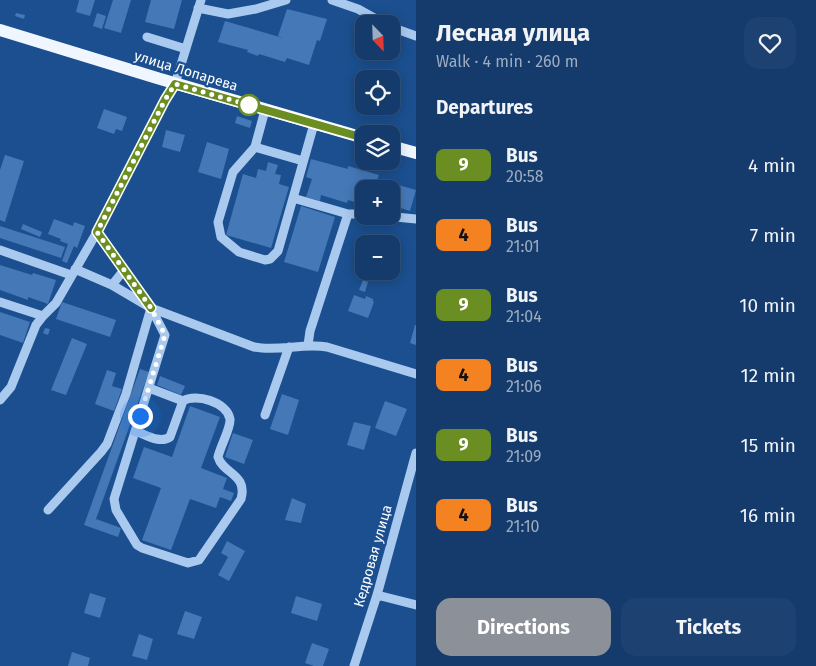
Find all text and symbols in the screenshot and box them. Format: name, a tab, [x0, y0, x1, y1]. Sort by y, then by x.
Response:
north arrow	[355, 15, 400, 60]
map controls	[355, 15, 400, 280]
button: heart	[744, 17, 796, 69]
text: Лесная улица	[436, 19, 590, 47]
street label: улица Лопарева	[132, 47, 240, 95]
text: Walk · 4 min · 260 m	[436, 52, 578, 71]
button: locate	[355, 70, 400, 115]
unlabelled marker	[238, 94, 260, 116]
text: Departures	[436, 96, 533, 119]
button: layers	[355, 125, 400, 170]
text: Bus	[506, 144, 538, 167]
text: 9	[458, 154, 469, 176]
text: 4 min	[748, 154, 796, 177]
text: 20:58	[506, 167, 544, 186]
button: +	[355, 180, 400, 225]
text: Bus	[506, 214, 538, 237]
text: 4	[458, 224, 469, 246]
text: 7 min	[750, 224, 796, 247]
button: −	[355, 235, 400, 280]
text: 21:01	[506, 237, 540, 256]
text: Bus	[506, 284, 538, 307]
text: 9	[458, 294, 469, 316]
text: 10 min	[739, 294, 796, 317]
text: 21:04	[506, 307, 542, 326]
text: Bus	[506, 354, 538, 377]
text: 4	[458, 364, 469, 386]
text: 12 min	[741, 364, 796, 387]
text: 21:06	[506, 377, 542, 396]
your location	[128, 404, 153, 429]
text: Bus	[506, 424, 538, 447]
text: 9	[458, 434, 469, 456]
text: 15 min	[740, 434, 796, 457]
text: 21:09	[506, 447, 541, 466]
text: Bus	[506, 494, 538, 517]
street label: Кедровая улица	[350, 503, 396, 609]
text: 4	[458, 504, 469, 526]
text: 16 min	[740, 504, 796, 527]
text: 21:10	[506, 517, 540, 536]
button: Directions	[436, 598, 611, 656]
button: Tickets	[621, 598, 796, 656]

